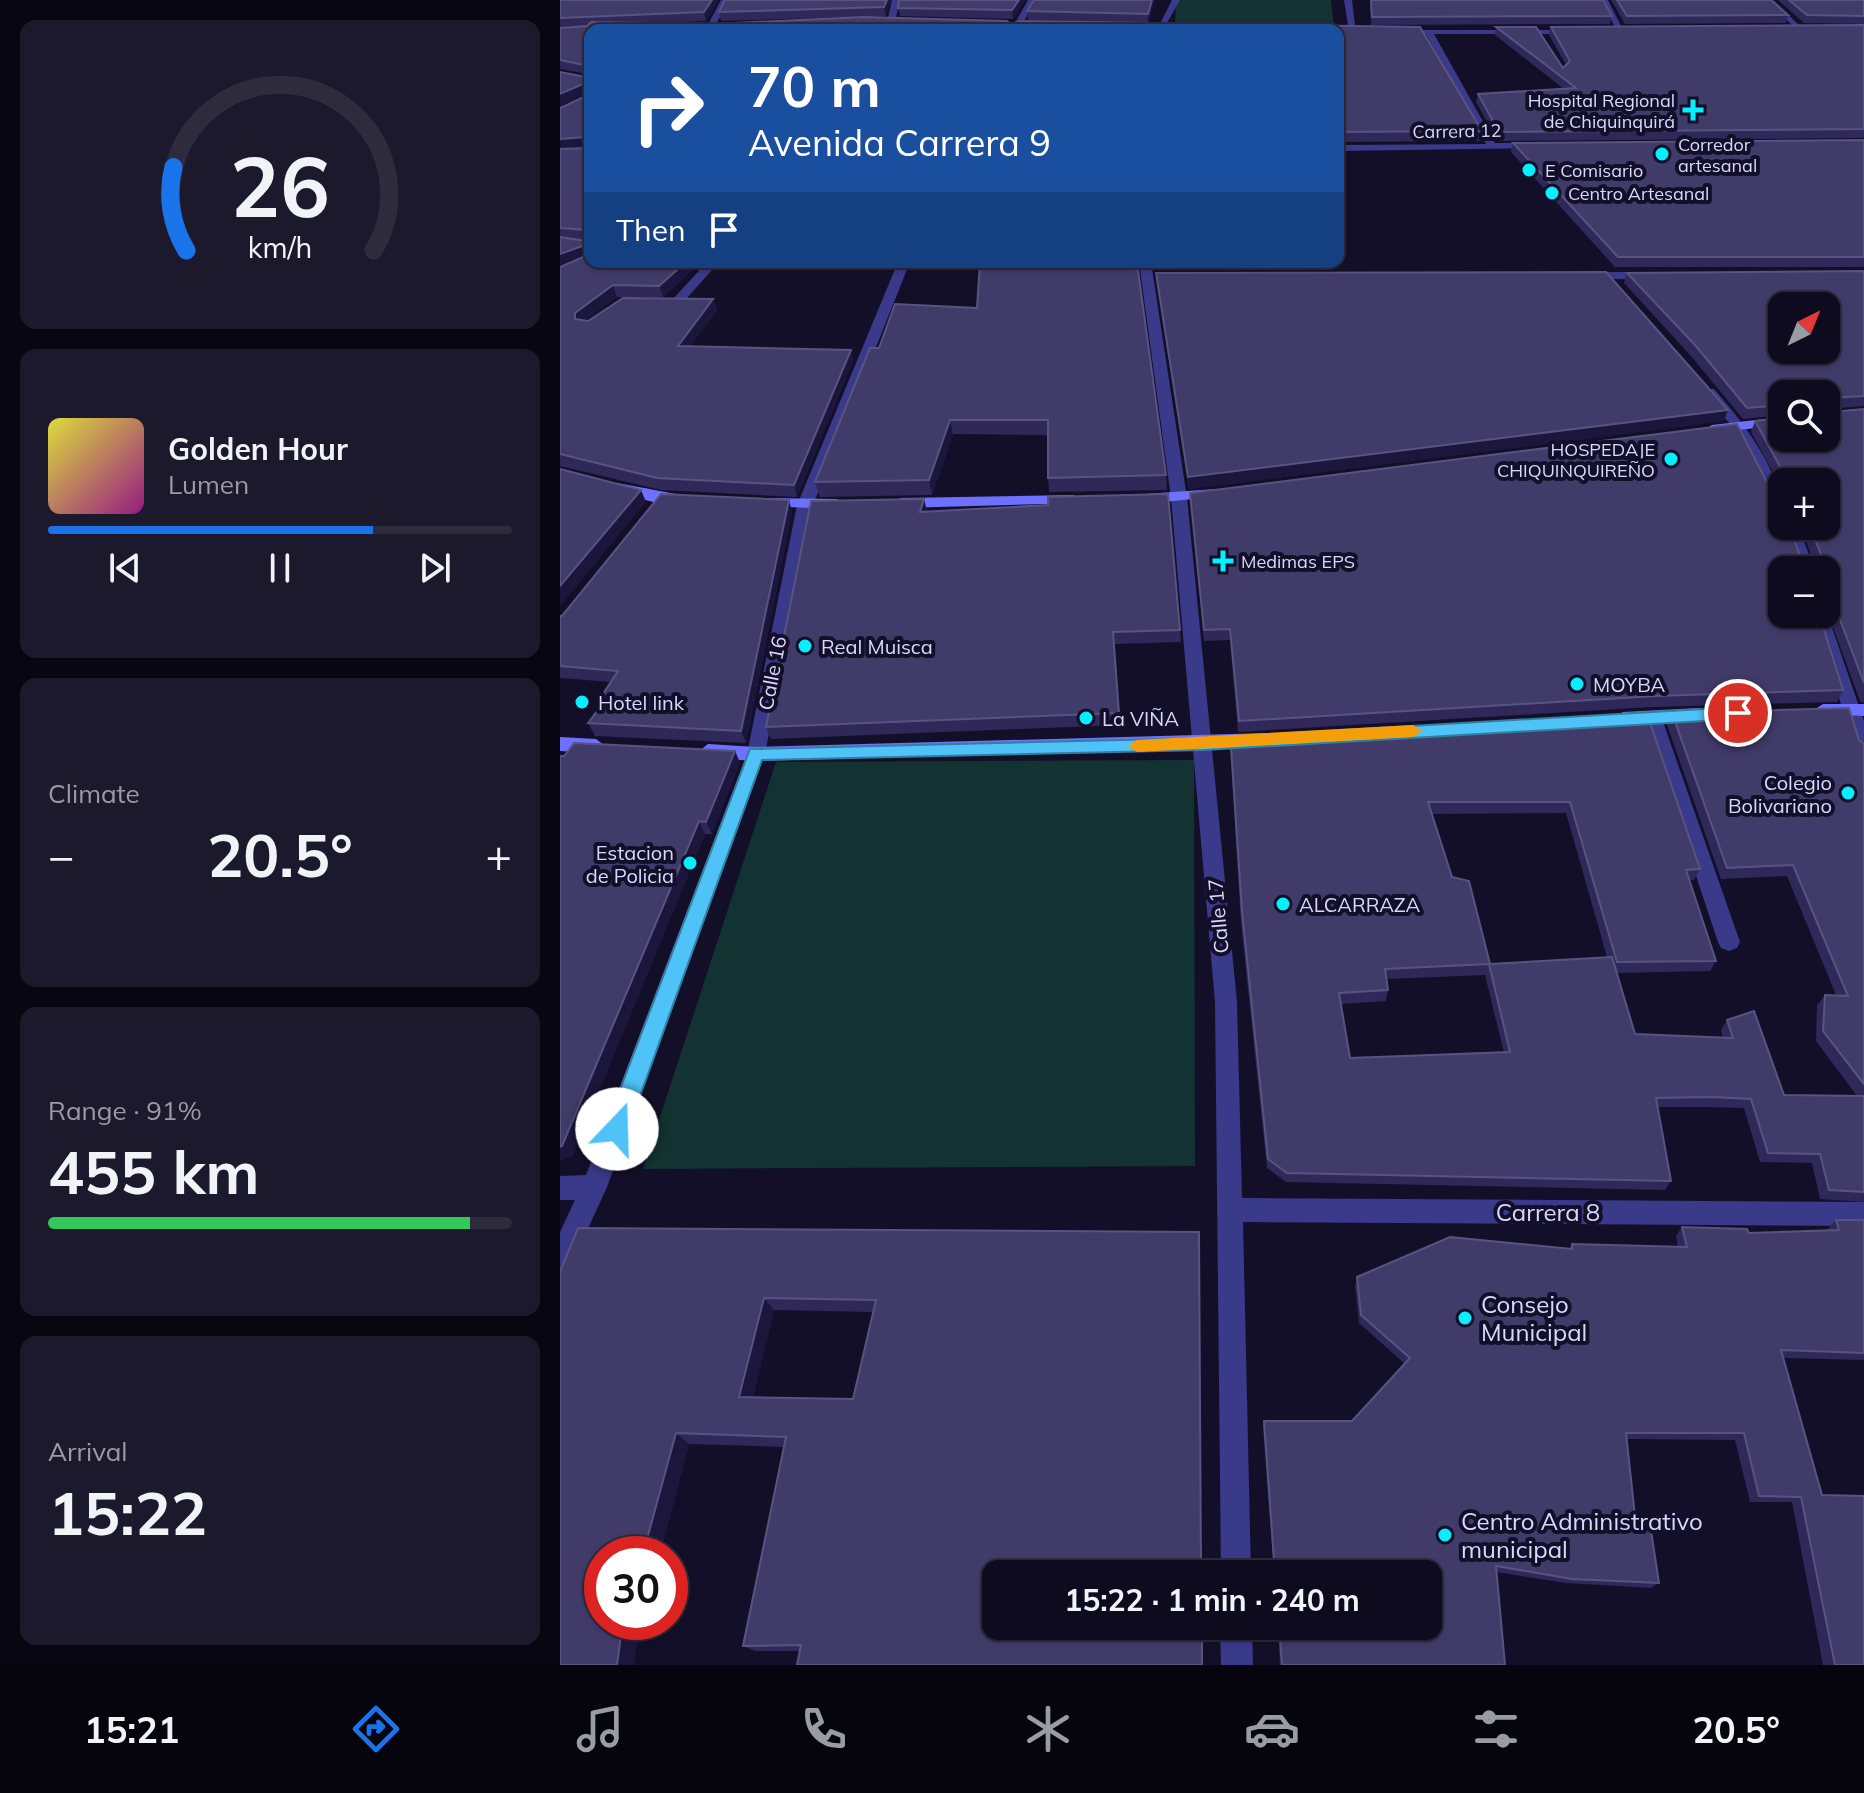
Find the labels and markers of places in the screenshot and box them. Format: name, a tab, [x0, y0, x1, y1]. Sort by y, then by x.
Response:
place label: Hospital Regional de Chiquinquirá	[1528, 89, 1675, 133]
marker: Hospital Regional de Chiquinquirá	[1682, 99, 1704, 121]
place label: Corredor artesanal	[1678, 133, 1757, 177]
marker: Corredor artesanal	[1653, 145, 1671, 163]
place label: E Comisario	[1545, 159, 1643, 182]
marker: E Comisario	[1520, 161, 1538, 179]
place label: Centro Artesanal	[1568, 182, 1709, 205]
marker: Centro Artesanal	[1543, 184, 1561, 202]
place label: HOSPEDAJE CHIQUINQUIREÑO	[1497, 438, 1655, 482]
marker: HOSPEDAJE CHIQUINQUIREÑO	[1662, 450, 1680, 468]
marker: Medimas EPS	[1212, 550, 1234, 572]
place label: Medimas EPS	[1241, 550, 1355, 573]
place label: Real Muisca	[821, 634, 933, 659]
marker: Real Muisca	[796, 637, 814, 655]
place label: MOYBA	[1593, 672, 1666, 697]
marker: MOYBA	[1568, 675, 1586, 693]
pin	[1704, 679, 1772, 747]
place label: Hotel link	[598, 690, 685, 715]
marker: Hotel link	[573, 693, 591, 711]
place label: La VIÑA	[1102, 706, 1179, 731]
marker: La VIÑA	[1077, 709, 1095, 727]
place label: Colegio Bolivariano	[1728, 770, 1832, 818]
marker: Colegio Bolivariano	[1839, 784, 1857, 802]
place label: Estacion de Policia	[586, 840, 674, 888]
marker: Estacion de Policia	[681, 854, 699, 872]
place label: ALCARRAZA	[1299, 892, 1421, 917]
marker: ALCARRAZA	[1274, 895, 1292, 913]
place label: Consejo Municipal	[1481, 1289, 1587, 1347]
marker: Consejo Municipal	[1456, 1309, 1474, 1327]
place label: Centro Administrativo municipal	[1461, 1506, 1703, 1564]
marker: Centro Administrativo municipal	[1436, 1526, 1454, 1544]

